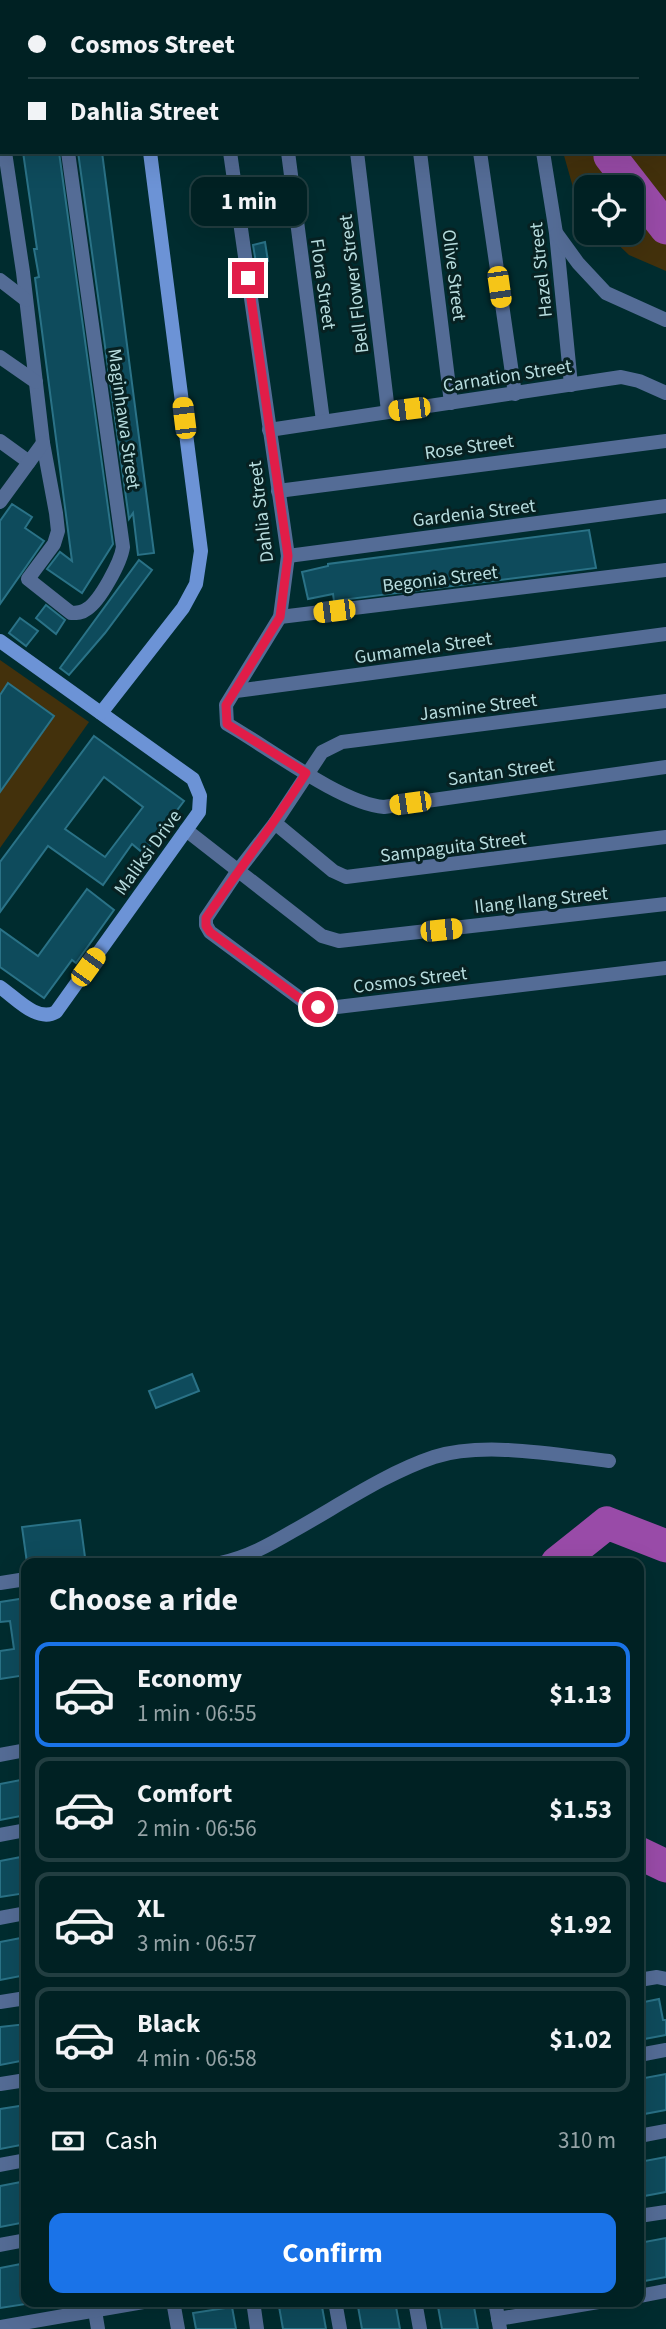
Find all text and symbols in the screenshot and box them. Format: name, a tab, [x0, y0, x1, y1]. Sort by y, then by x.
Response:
text: Cosmos Street	[70, 26, 235, 63]
text: Dahlia Street	[70, 93, 219, 130]
map controls	[574, 175, 644, 245]
button: locate	[574, 175, 644, 245]
callout: 1 min	[190, 176, 306, 226]
text: 1 min	[221, 185, 277, 218]
street label: Bell Flower Street	[333, 212, 376, 355]
street label: Hazel Street	[523, 220, 560, 319]
street label: Olive Street	[435, 228, 473, 323]
street label: Flora Street	[303, 237, 342, 332]
route end	[232, 262, 264, 294]
car	[486, 265, 513, 309]
street label: Maginhawa Street	[100, 347, 147, 492]
street label: Carnation Street	[441, 353, 574, 400]
car	[172, 396, 197, 440]
car	[387, 396, 432, 422]
street label: Rose Street	[423, 428, 516, 467]
street label: Dahlia Street	[242, 459, 281, 564]
street label: Gardenia Street	[411, 492, 538, 534]
street label: Begonia Street	[381, 559, 500, 600]
car	[312, 598, 357, 624]
street label: Gumamela Street	[353, 625, 494, 671]
street label: Jasmine Street	[418, 687, 539, 728]
street label: Santan Street	[446, 752, 557, 793]
car	[388, 790, 433, 816]
street label: Maliksi Drive	[108, 805, 189, 901]
street label: Sampaguita Street	[379, 825, 528, 870]
street label: Ilang Ilang Street	[473, 880, 610, 921]
car	[420, 917, 463, 943]
car	[68, 944, 109, 990]
street label: Cosmos Street	[352, 960, 469, 1001]
route start	[302, 991, 334, 1023]
text: Choose a ride	[49, 1577, 238, 1623]
text: Economy	[137, 1660, 242, 1697]
icon: car	[53, 1663, 116, 1726]
text: $1.13	[549, 1676, 612, 1713]
text: 1 min · 06:55	[137, 1697, 257, 1730]
text: Comfort	[137, 1775, 232, 1812]
icon: car	[53, 1778, 116, 1841]
text: $1.53	[549, 1791, 612, 1828]
text: 2 min · 06:56	[137, 1812, 257, 1845]
text: XL	[137, 1890, 165, 1927]
icon: car	[53, 1893, 116, 1956]
text: $1.92	[549, 1906, 612, 1943]
text: 3 min · 06:57	[137, 1927, 257, 1960]
text: Black	[137, 2005, 200, 2042]
icon: car	[53, 2008, 116, 2071]
text: $1.02	[549, 2021, 612, 2058]
text: 4 min · 06:58	[137, 2042, 257, 2075]
icon: cash	[49, 2122, 87, 2160]
text: Cash	[105, 2122, 158, 2159]
text: 310 m	[558, 2124, 616, 2157]
button: Confirm	[49, 2213, 616, 2293]

